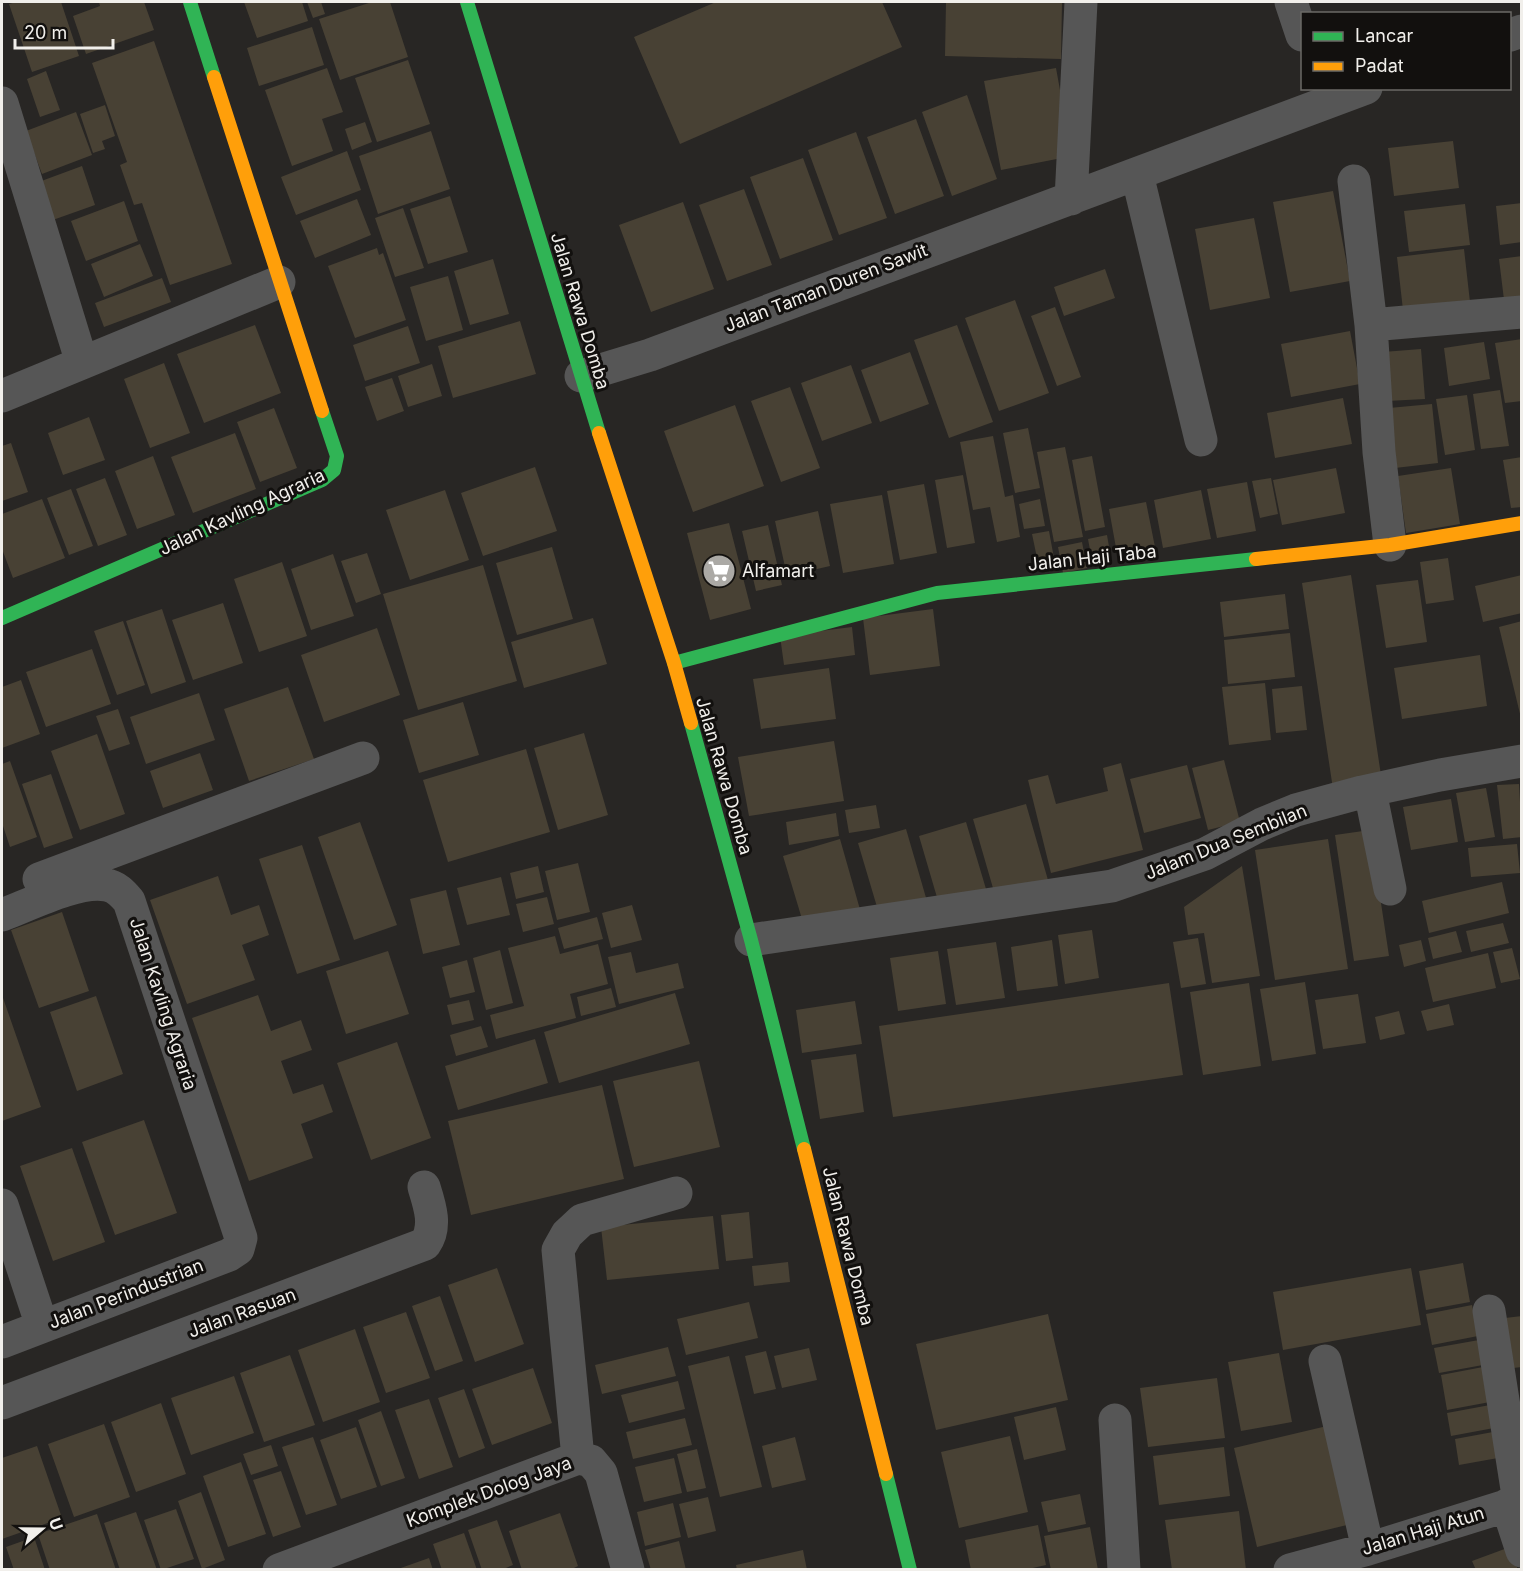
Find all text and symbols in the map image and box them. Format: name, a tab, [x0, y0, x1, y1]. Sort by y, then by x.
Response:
scale bar	[15, 12, 112, 50]
legend	[1301, 12, 1511, 90]
text: 20 m	[24, 22, 67, 43]
text: Lancar	[1355, 25, 1413, 46]
text: Padat	[1355, 55, 1404, 76]
street label: Jalan Rawa Domba	[547, 230, 614, 392]
street label: Jalan Taman Duren Sawit	[721, 239, 930, 336]
street label: Jalan Kavling Agraria	[156, 464, 328, 559]
street label: Jalan Haji Taba	[1026, 540, 1157, 575]
supermarket icon: Alfamart	[701, 553, 737, 589]
place label: Alfamart	[742, 560, 814, 581]
street label: Jalan Rawa Domba	[692, 695, 757, 857]
street label: Jalam Dua Sembilan	[1142, 799, 1310, 884]
street label: Jalan Kavling Agraria	[126, 915, 201, 1093]
street label: Jalan Rawa Domba	[819, 1164, 878, 1327]
street label: Jalan Perindustrian	[46, 1254, 206, 1333]
street label: Jalan Rasuan	[185, 1283, 299, 1342]
street label: Komplek Dolog Jaya	[403, 1452, 574, 1531]
north arrow	[12, 1499, 72, 1559]
street label: Jalan Haji Atun	[1359, 1502, 1487, 1559]
text: U	[45, 1515, 67, 1533]

